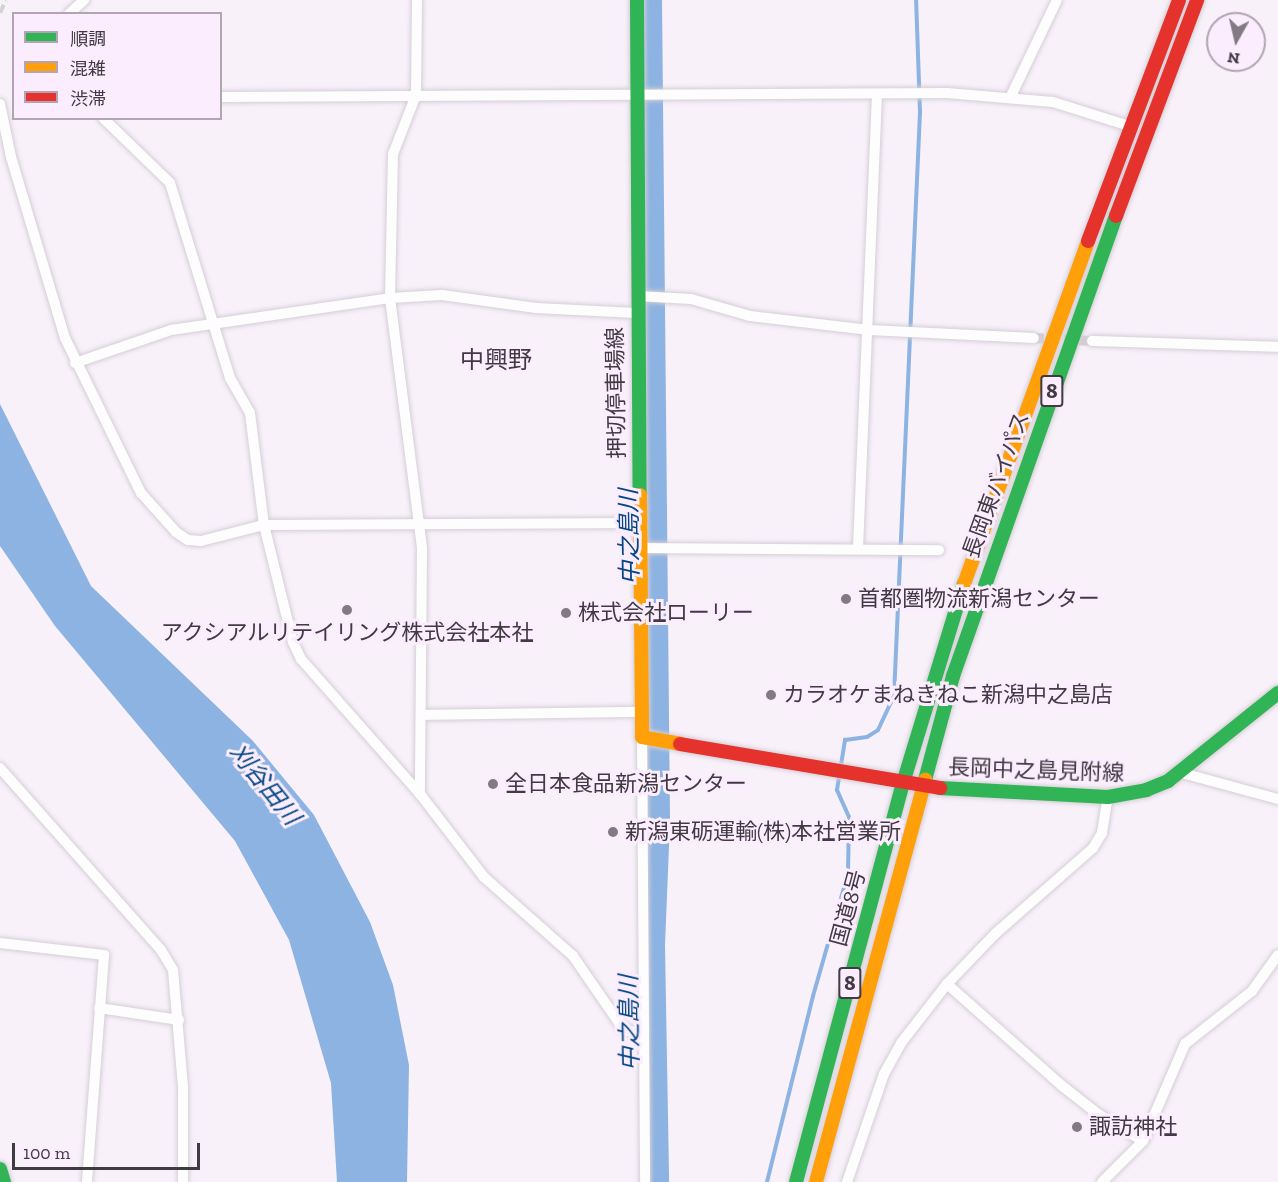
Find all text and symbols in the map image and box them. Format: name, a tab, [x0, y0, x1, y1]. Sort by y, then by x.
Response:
legend	[12, 12, 222, 120]
north arrow	[1206, 12, 1266, 72]
text: 順調	[70, 28, 106, 50]
text: N	[1226, 48, 1241, 69]
text: 混雑	[70, 58, 106, 80]
text: 渋滞	[70, 88, 106, 110]
street label: 押切停車場線	[602, 327, 630, 459]
district label: 中興野	[460, 346, 532, 374]
road number: 8	[1040, 373, 1064, 409]
street label: 長岡東バイパス	[957, 408, 1035, 562]
water label: 中之島川	[614, 489, 644, 585]
place label: 首都圏物流新潟センター	[858, 586, 1100, 612]
marker: 首都圏物流新潟センター	[839, 592, 853, 606]
place label: 株式会社ローリー	[578, 600, 754, 626]
marker: アクシアルリテイリング株式会社本社	[340, 603, 354, 617]
marker: 株式会社ローリー	[559, 606, 573, 620]
place label: アクシアルリテイリング株式会社本社	[160, 620, 534, 646]
place label: カラオケまねきねこ新潟中之島店	[783, 682, 1113, 708]
marker: カラオケまねきねこ新潟中之島店	[764, 688, 778, 702]
water label: 刈谷田川	[224, 738, 306, 830]
street label: 長岡中之島見附線	[948, 754, 1124, 786]
place label: 全日本食品新潟センター	[505, 771, 747, 797]
marker: 全日本食品新潟センター	[486, 777, 500, 791]
place label: 新潟東砺運輸(株)本社営業所	[625, 819, 901, 845]
marker: 新潟東砺運輸(株)本社営業所	[606, 825, 620, 839]
street label: 国道8号	[825, 867, 871, 949]
road number: 8	[838, 965, 862, 1001]
water label: 中之島川	[614, 975, 644, 1071]
place label: 諏訪神社	[1089, 1114, 1177, 1140]
marker: 諏訪神社	[1070, 1120, 1084, 1134]
scale bar	[15, 1131, 202, 1169]
text: 100 m	[23, 1142, 70, 1164]

